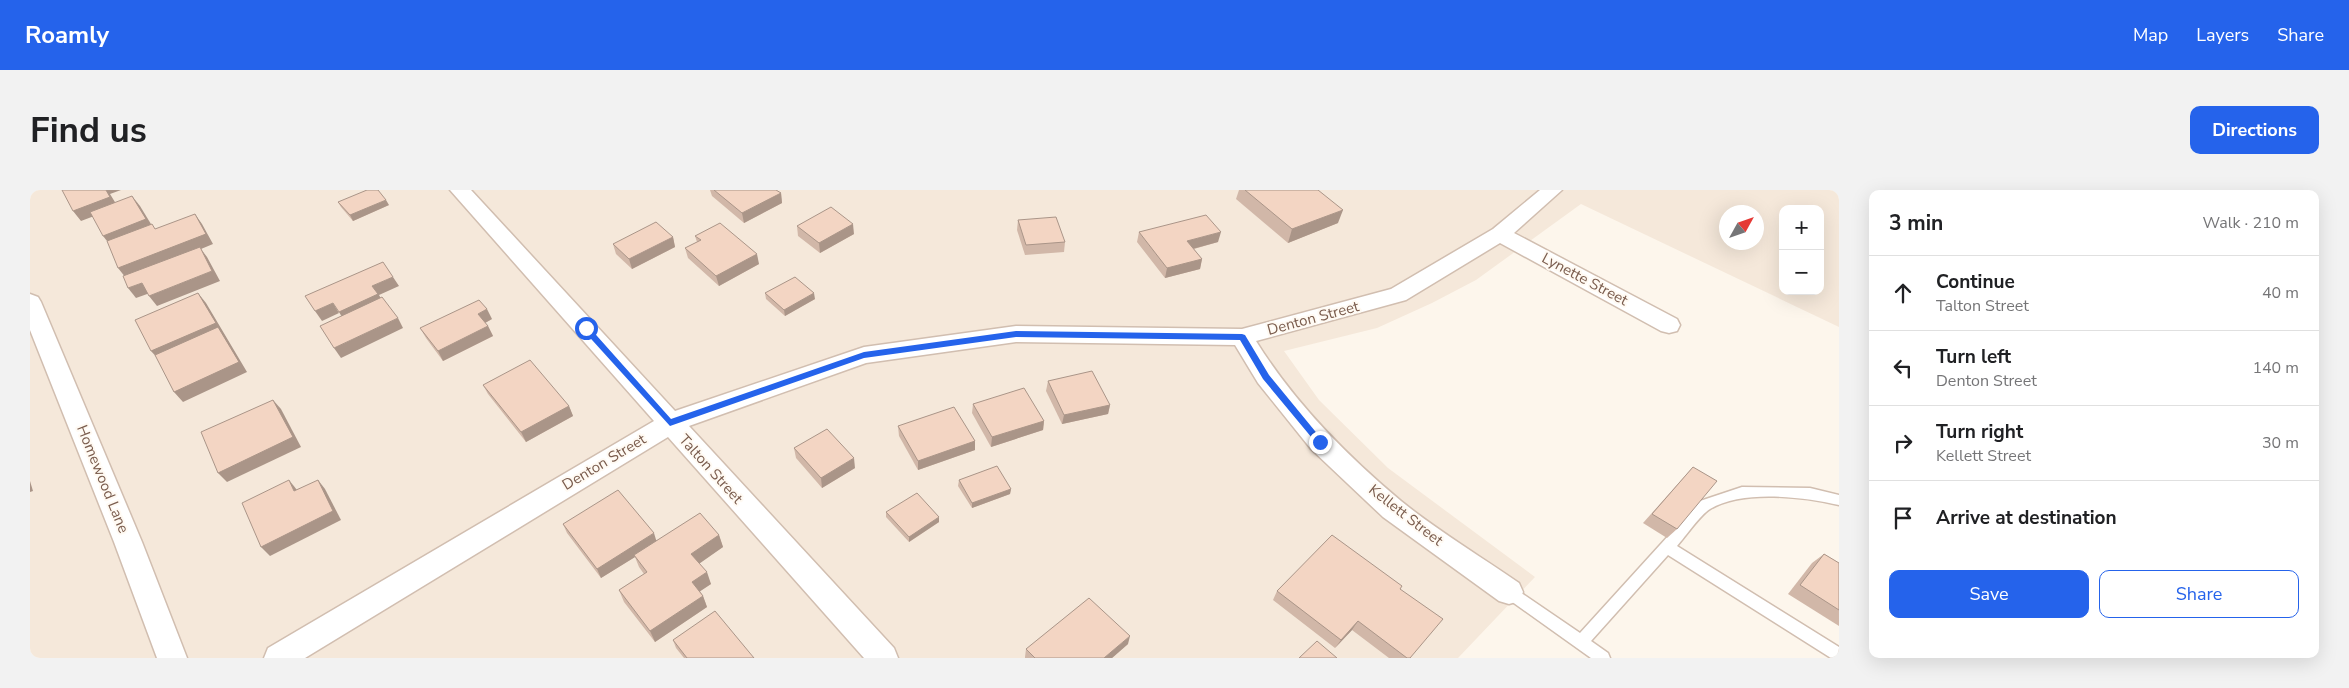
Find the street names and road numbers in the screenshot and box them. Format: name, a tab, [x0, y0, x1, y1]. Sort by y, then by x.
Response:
street label: Lynette Street	[1538, 248, 1632, 310]
street label: Denton Street	[1265, 296, 1362, 340]
street label: Homewood Lane	[72, 422, 134, 536]
street label: Denton Street	[558, 429, 650, 495]
street label: Talton Street	[674, 430, 748, 509]
street label: Kellett Street	[1365, 480, 1448, 551]

